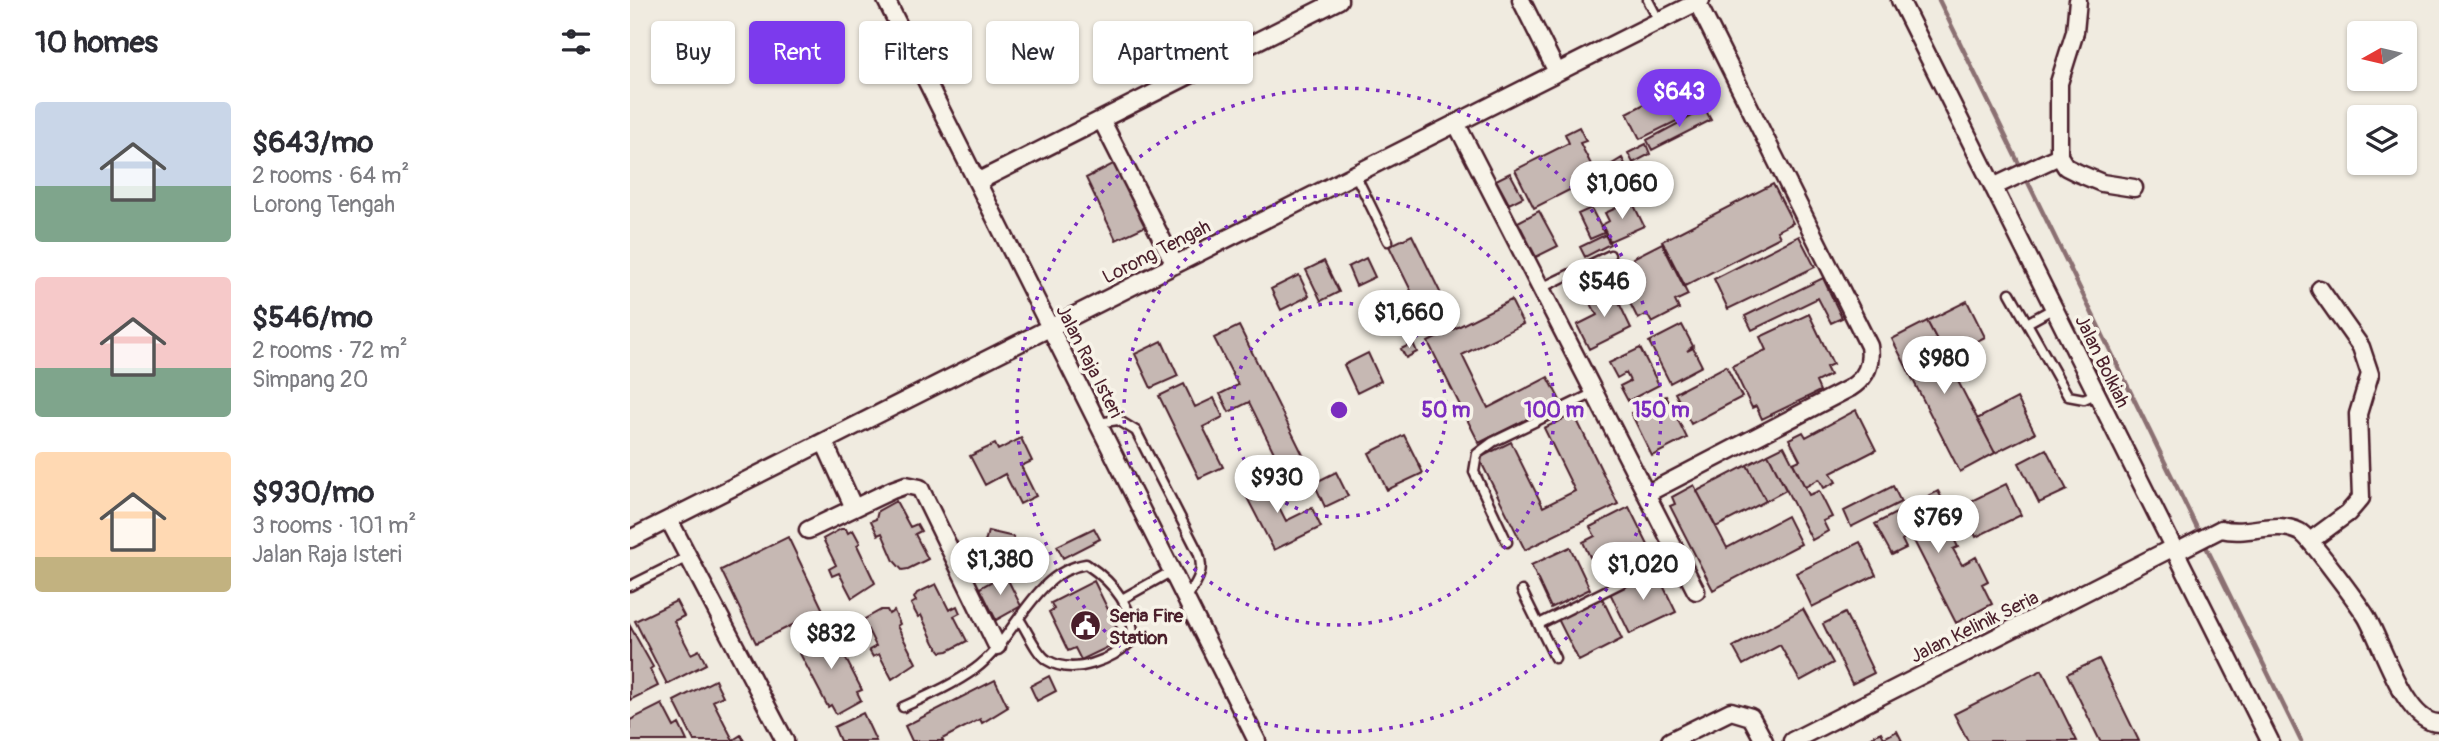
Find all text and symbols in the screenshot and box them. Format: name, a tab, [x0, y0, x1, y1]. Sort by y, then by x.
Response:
chip: Buy	[651, 21, 735, 84]
chip: Rent	[749, 21, 845, 84]
chip: Filters	[859, 21, 972, 84]
chip: New	[986, 21, 1079, 84]
chip: Apartment	[1093, 21, 1253, 84]
north arrow	[2347, 21, 2417, 91]
map controls	[2347, 21, 2417, 175]
icon: filters	[557, 23, 595, 61]
text: 10 homes	[35, 24, 158, 61]
pin: $643	[1638, 69, 1720, 129]
text: $643	[1653, 77, 1705, 106]
button: layers	[2347, 105, 2417, 175]
text: $643/mo	[252, 124, 373, 161]
icon: home	[91, 130, 175, 214]
text: 2 rooms · 64 m²	[252, 161, 409, 190]
pin: $1,060	[1565, 162, 1679, 221]
text: $1,060	[1586, 169, 1658, 198]
text: Lorong Tengah	[252, 190, 395, 219]
street label: Lorong Tengah	[1098, 214, 1215, 289]
pin: $546	[1563, 260, 1645, 319]
text: $546	[1578, 267, 1630, 296]
pin: $1,660	[1352, 290, 1466, 350]
text: $1,660	[1374, 298, 1444, 327]
text: $546/mo	[252, 299, 373, 336]
street label: Jalan Raja Isteri	[1050, 301, 1128, 422]
icon: home	[91, 305, 175, 389]
street label: Jalan Bolkiah	[2069, 311, 2135, 412]
text: 2 rooms · 72 m²	[252, 336, 408, 365]
pin: $980	[1903, 336, 1985, 396]
text: $980	[1918, 344, 1970, 373]
text: Simpang 20	[252, 365, 368, 394]
text: 50 m	[1422, 397, 1471, 424]
text: 100 m	[1524, 397, 1584, 424]
text: 150 m	[1632, 397, 1690, 424]
centre of rings	[1327, 398, 1351, 422]
pin: $930	[1236, 456, 1318, 515]
text: $930	[1251, 463, 1303, 492]
text: $930/mo	[252, 474, 374, 511]
icon: home	[91, 480, 175, 564]
pin: $769	[1897, 496, 1979, 555]
text: $769	[1913, 503, 1963, 532]
text: 3 rooms · 101 m²	[252, 511, 416, 540]
pin: $1,380	[943, 538, 1057, 597]
text: Jalan Raja Isteri	[252, 540, 402, 569]
pin: $1,020	[1586, 542, 1700, 602]
text: $1,380	[966, 545, 1034, 574]
text: $1,020	[1607, 550, 1679, 579]
street label: Jalan Kelinik Seria	[1906, 585, 2043, 668]
place label: Seria Fire Station	[1109, 604, 1184, 650]
public building icon: Seria Fire Station	[1069, 609, 1103, 643]
pin: $832	[790, 612, 872, 671]
text: $832	[806, 619, 856, 648]

